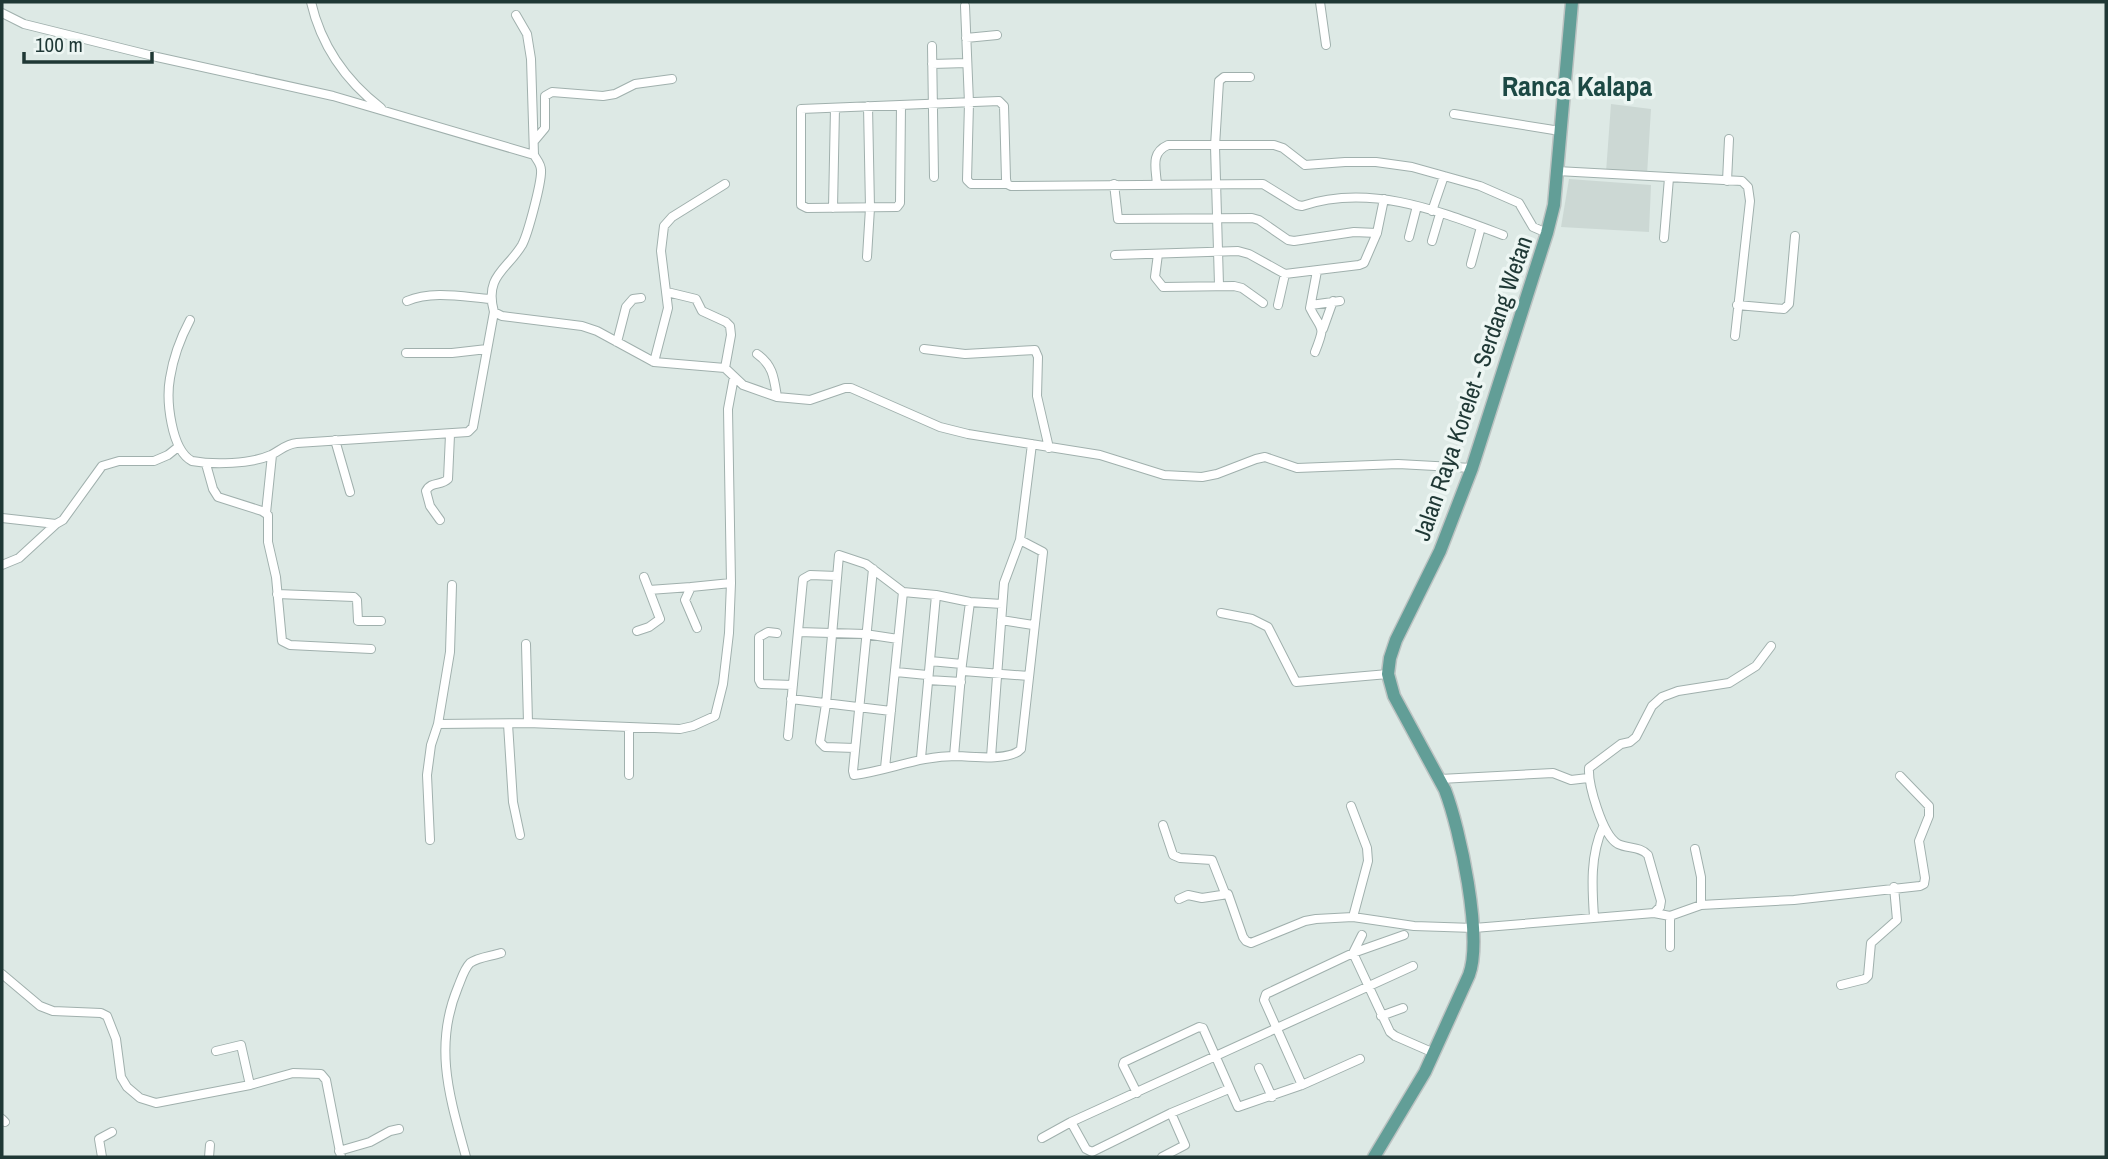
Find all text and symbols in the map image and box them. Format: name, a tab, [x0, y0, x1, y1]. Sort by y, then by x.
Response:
scale bar	[24, 21, 152, 65]
text: 100 m	[35, 30, 83, 59]
district label: Ranca Kalapa	[1502, 67, 1653, 105]
street label: Jalan Raya Korelet - Serdang Wetan	[1405, 231, 1539, 545]

